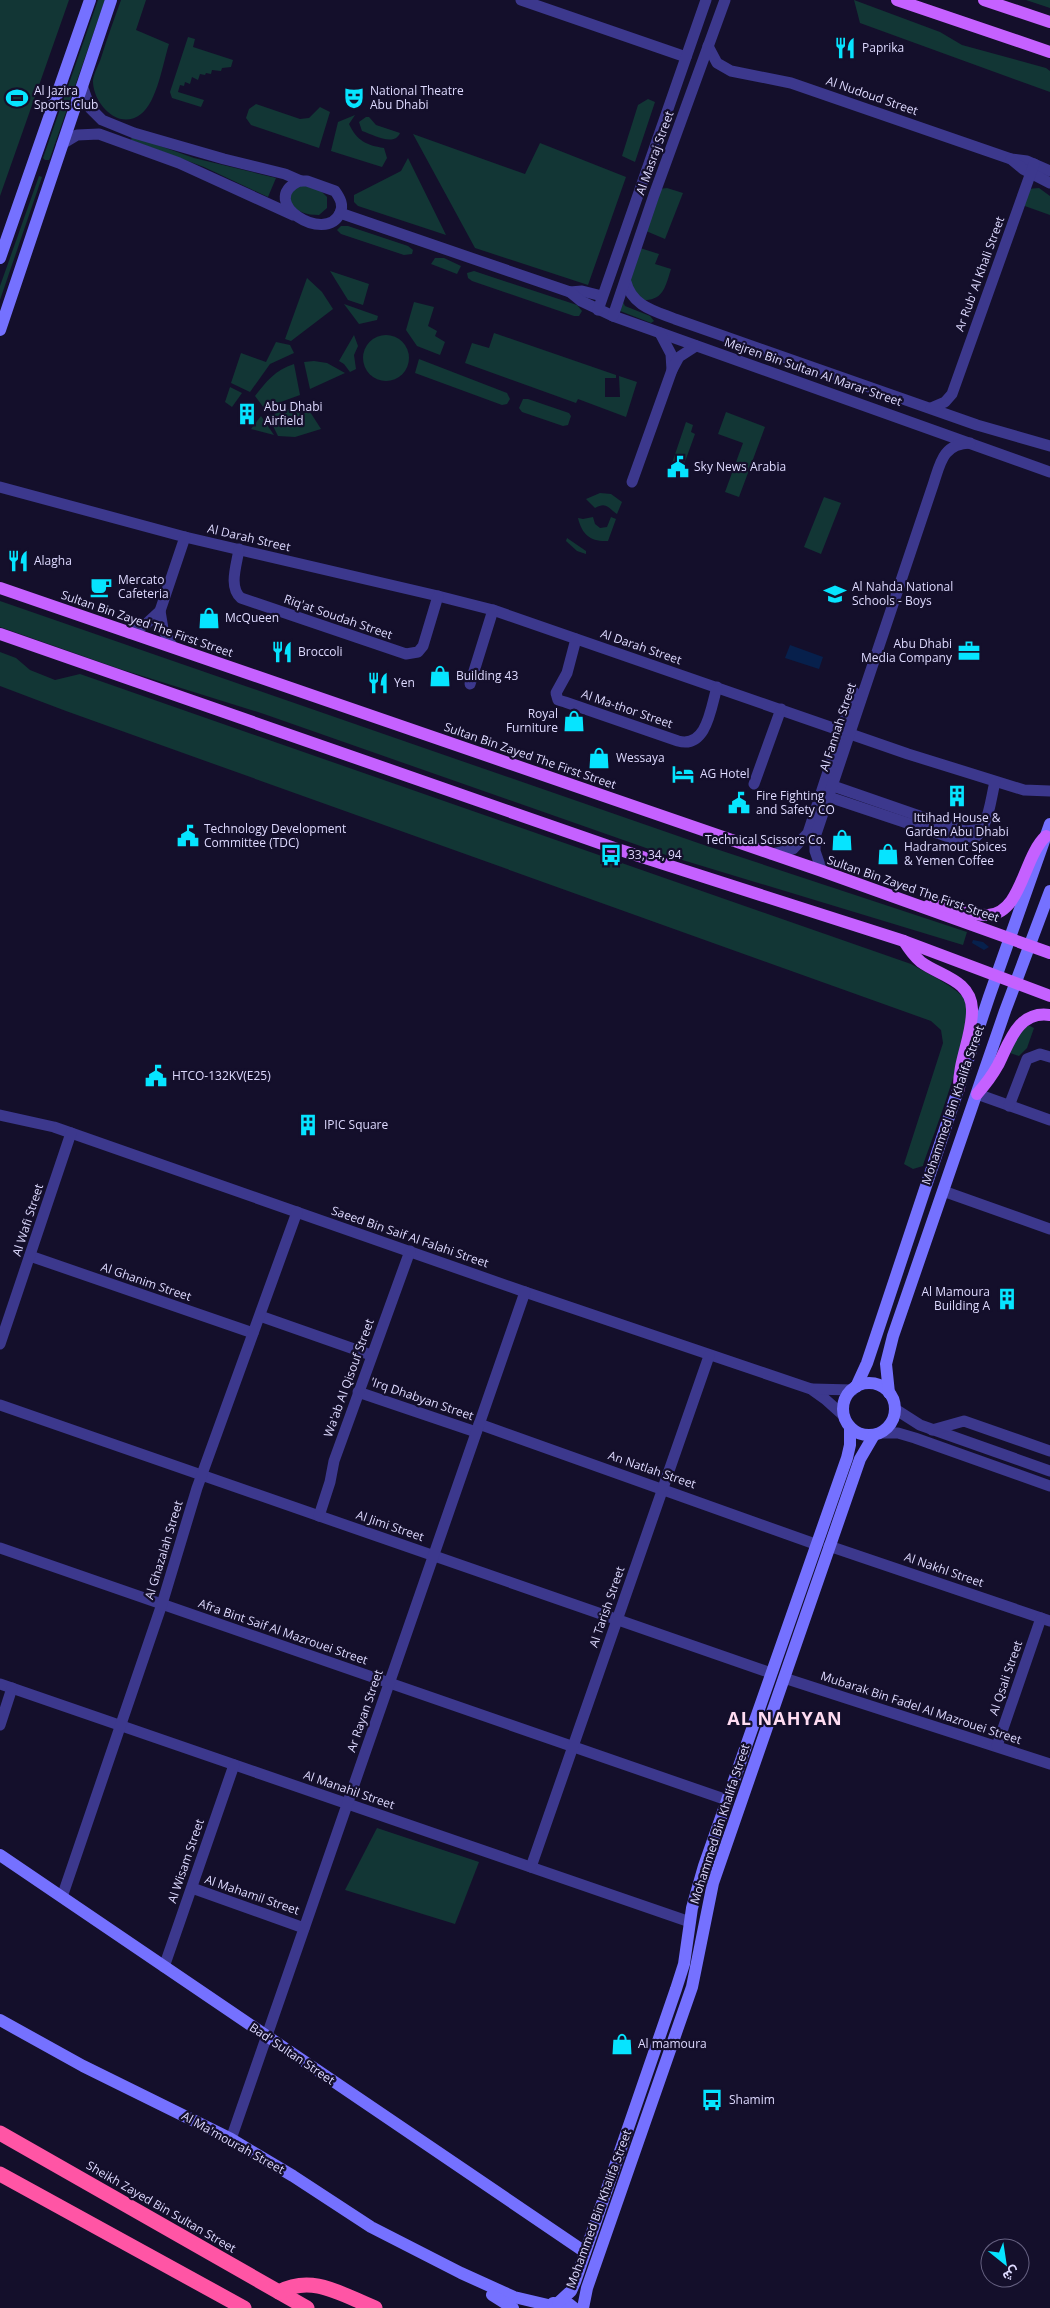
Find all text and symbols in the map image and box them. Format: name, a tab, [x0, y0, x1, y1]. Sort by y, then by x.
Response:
restaurant icon: Paprika	[832, 35, 858, 61]
place label: Paprika	[862, 39, 904, 56]
street label: Al Nudoud Street	[824, 72, 920, 119]
place label: Al Jazira Sports Club	[34, 82, 98, 113]
place label: National Theatre Abu Dhabi	[370, 82, 464, 113]
sports icon: Al Jazira Sports Club	[4, 85, 30, 111]
theatre icon: National Theatre Abu Dhabi	[341, 85, 367, 111]
street label: Al Masraj Street	[631, 109, 678, 197]
street label: Ar Rub' Al Khali Street	[951, 214, 1008, 334]
street label: Mejren Bin Sultan Al Marar Street	[722, 333, 904, 410]
place label: Abu Dhabi Airfield	[264, 398, 323, 429]
building icon: Abu Dhabi Airfield	[234, 401, 260, 427]
public building icon: Sky News Arabia	[665, 454, 691, 480]
place label: Sky News Arabia	[694, 458, 786, 475]
street label: Al Darah Street	[206, 520, 292, 555]
restaurant icon: Alagha	[5, 548, 31, 574]
place label: Alagha	[34, 552, 72, 569]
place label: Mercato Cafeteria	[118, 571, 169, 602]
cafe icon: Mercato Cafeteria	[88, 574, 114, 600]
place label: Al Nahda National Schools - Boys	[852, 578, 953, 609]
school or university icon: Al Nahda National Schools - Boys	[822, 581, 848, 607]
street label: Sultan Bin Zayed The First Street	[59, 586, 235, 661]
street label: Riq'at Soudah Street	[282, 590, 395, 643]
shop icon: McQueen	[196, 605, 222, 631]
place label: McQueen	[225, 609, 279, 626]
street label: Al Darah Street	[598, 625, 684, 668]
place label: Abu Dhabi Media Company	[861, 635, 953, 666]
office icon: Abu Dhabi Media Company	[956, 638, 982, 664]
restaurant icon: Broccoli	[269, 639, 295, 665]
place label: Broccoli	[298, 643, 343, 660]
shop icon: Building 43	[427, 663, 453, 689]
place label: Building 43	[456, 667, 518, 684]
restaurant icon: Yen	[365, 670, 391, 696]
place label: Yen	[394, 674, 415, 691]
street label: Al Fannah Street	[815, 680, 860, 773]
street label: Al Ma-thor Street	[579, 685, 675, 732]
place label: Royal Furniture	[506, 705, 558, 736]
shop icon: Royal Furniture	[561, 708, 587, 734]
street label: Sultan Bin Zayed The First Street	[442, 718, 618, 793]
shop icon: Wessaya	[586, 745, 612, 771]
place label: Wessaya	[616, 749, 665, 766]
hotel icon: AG Hotel	[670, 761, 696, 787]
place label: AG Hotel	[700, 765, 750, 782]
building icon: Ittihad House & Garden Abu Dhabi	[944, 783, 970, 809]
place label: Fire Fighting and Safety CO	[756, 787, 835, 818]
public building icon: Fire Fighting and Safety CO	[726, 790, 752, 816]
place label: Ittihad House & Garden Abu Dhabi	[905, 809, 1009, 840]
place label: Technology Development Committee (TDC)	[204, 820, 346, 851]
public building icon: Technology Development Committee (TDC)	[175, 823, 201, 849]
shop icon: Technical Scissors Co.	[829, 827, 855, 853]
place label: Technical Scissors Co.	[705, 831, 826, 848]
place label: Hadramout Spices & Yemen Coffee	[904, 838, 1007, 869]
shop icon: Hadramout Spices & Yemen Coffee	[875, 841, 901, 867]
bus stop icon: 33, 34, 94	[598, 842, 624, 868]
place label: 33, 34, 94	[628, 846, 682, 863]
street label: Sultan Bin Zayed The First Street	[825, 851, 1001, 926]
street label: Mohammed Bin Khalifa Street	[917, 1023, 988, 1187]
public building icon: HTCO-132KV(E25)	[143, 1063, 169, 1089]
place label: HTCO-132KV(E25)	[172, 1067, 271, 1084]
building icon: IPIC Square	[295, 1112, 321, 1138]
place label: IPIC Square	[324, 1116, 388, 1133]
street label: Al Wafi Street	[8, 1181, 47, 1258]
street label: Saeed Bin Saif Al Falahi Street	[329, 1202, 491, 1271]
street label: Al Ghanim Street	[99, 1258, 194, 1305]
place label: Al Mamoura Building A	[922, 1283, 990, 1314]
building icon: Al Mamoura Building A	[994, 1286, 1020, 1312]
street label: Wa'ab Al Qisouf Street	[319, 1316, 378, 1439]
street label: 'Irq Dhabyan Street	[368, 1373, 476, 1424]
street label: An Natlah Street	[606, 1447, 698, 1492]
street label: Al Ghazalah Street	[140, 1498, 187, 1601]
street label: Al Jimi Street	[354, 1506, 426, 1545]
street label: Al Nakhl Street	[902, 1548, 986, 1591]
street label: Al Tarish Street	[585, 1564, 628, 1650]
street label: Afra Bint Saif Al Mazrouei Street	[196, 1595, 370, 1669]
street label: Al Qsali Street	[985, 1638, 1026, 1718]
street label: Ar Rayan Street	[342, 1667, 387, 1754]
street label: Mubarak Bin Fadel Al Mazrouei Street	[819, 1667, 1024, 1748]
district label: AL NAHYAN	[727, 1706, 843, 1730]
street label: Mohammed Bin Khalifa Street	[686, 1742, 753, 1906]
street label: Al Manahil Street	[301, 1766, 397, 1813]
street label: Al Wisam Street	[163, 1816, 208, 1905]
street label: Al Mahamil Street	[203, 1870, 302, 1919]
street label: Bad' Sultan Street	[246, 2019, 338, 2088]
shop icon: Al mamoura	[609, 2031, 635, 2057]
place label: Al mamoura	[638, 2035, 707, 2052]
bus stop icon: Shamim	[699, 2087, 725, 2113]
place label: Shamim	[729, 2091, 775, 2108]
street label: Al Ma'mourah Street	[179, 2107, 288, 2178]
street label: Mohammed Bin Khalifa Street	[562, 2127, 635, 2290]
street label: Sheikh Zayed Bin Sultan Street	[83, 2157, 239, 2257]
north arrow	[980, 2238, 1030, 2288]
text: ش	[1000, 2262, 1024, 2287]

